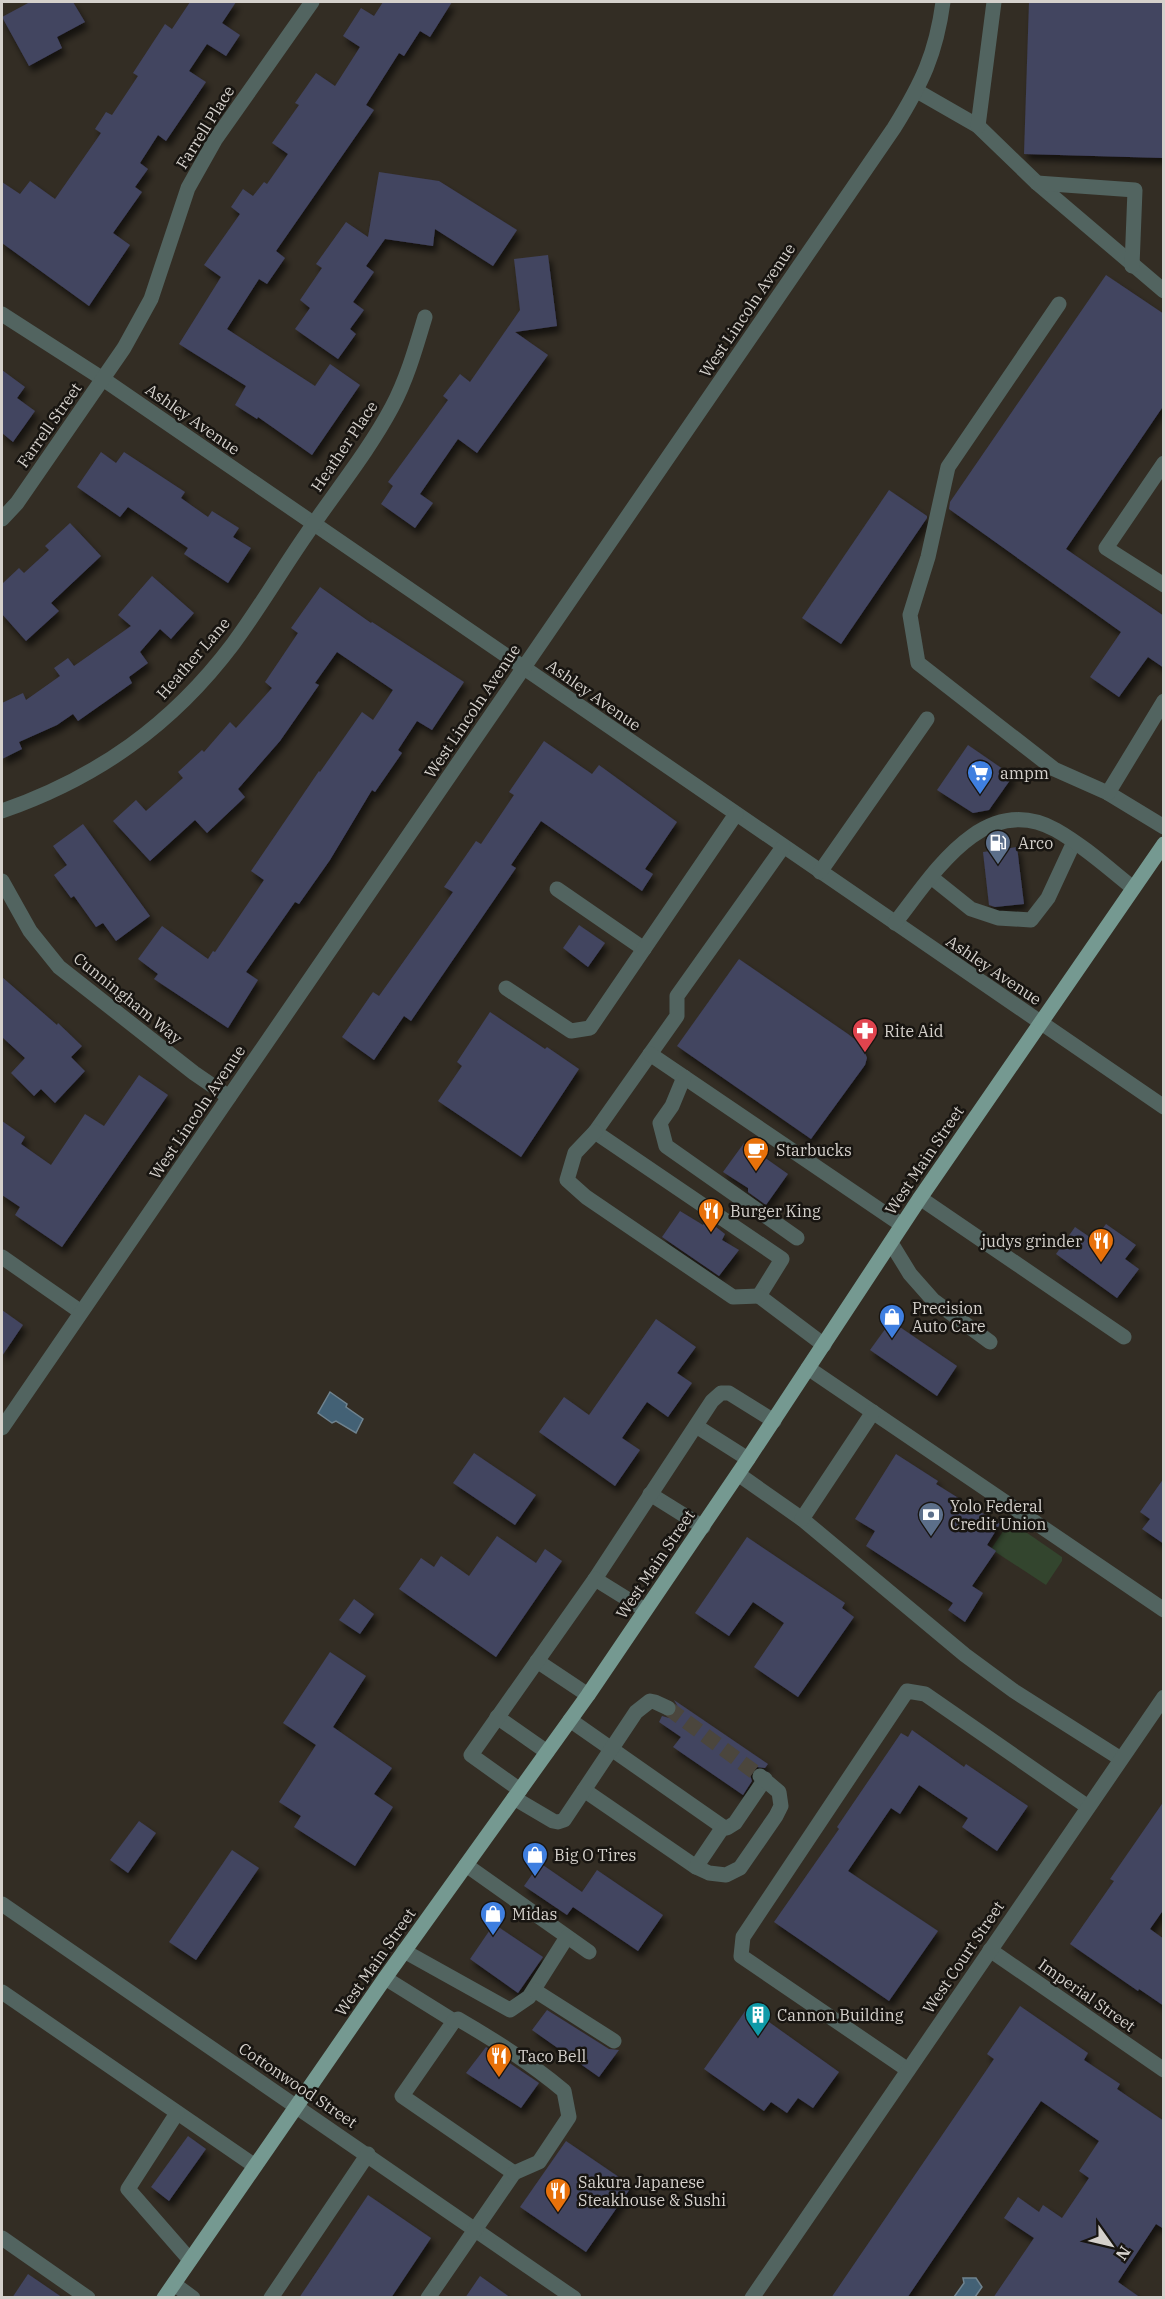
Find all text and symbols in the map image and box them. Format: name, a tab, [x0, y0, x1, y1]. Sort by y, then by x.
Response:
street label: Farrell Place	[172, 82, 238, 172]
street label: West Lincoln Avenue	[695, 239, 799, 381]
street label: Farrell Street	[12, 378, 86, 471]
street label: Ashley Avenue	[142, 379, 244, 459]
street label: Heather Place	[306, 397, 382, 495]
street label: Heather Lane	[152, 613, 234, 703]
street label: West Lincoln Avenue	[420, 640, 524, 782]
street label: Ashley Avenue	[543, 655, 645, 735]
supermarket icon: ampm	[965, 758, 995, 796]
place label: ampm	[1000, 763, 1049, 783]
fuel station icon: Arco	[983, 828, 1013, 866]
place label: Arco	[1018, 833, 1053, 853]
street label: Ashley Avenue	[943, 931, 1045, 1009]
street label: Cunningham Way	[70, 948, 187, 1048]
pharmacy icon: Rite Aid	[850, 1016, 880, 1054]
place label: Rite Aid	[884, 1021, 944, 1041]
street label: West Lincoln Avenue	[145, 1041, 249, 1183]
street label: West Main Street	[880, 1101, 968, 1218]
cafe icon: Starbucks	[741, 1135, 771, 1173]
place label: Starbucks	[776, 1140, 852, 1160]
restaurant icon: Burger King	[696, 1196, 726, 1234]
place label: Burger King	[730, 1201, 821, 1221]
restaurant icon: judys grinder	[1086, 1226, 1116, 1264]
place label: judys grinder	[980, 1231, 1082, 1251]
place label: Precision Auto Care	[912, 1298, 986, 1336]
shop icon: Precision Auto Care	[877, 1302, 907, 1340]
place label: Yolo Federal Credit Union	[950, 1496, 1046, 1534]
bank icon: Yolo Federal Credit Union	[916, 1500, 946, 1538]
street label: West Main Street	[611, 1505, 699, 1622]
shop icon: Big O Tires	[520, 1840, 550, 1878]
place label: Big O Tires	[554, 1845, 636, 1865]
street label: West Court Street	[918, 1897, 1008, 2017]
shop icon: Midas	[478, 1899, 508, 1937]
street label: West Main Street	[330, 1904, 420, 2020]
place label: Midas	[512, 1904, 557, 1924]
street label: Imperial Street	[1035, 1954, 1140, 2036]
building icon: Cannon Building	[743, 2000, 773, 2038]
place label: Cannon Building	[777, 2005, 904, 2025]
street label: Cottonwood Street	[235, 2038, 361, 2132]
restaurant icon: Taco Bell	[484, 2041, 514, 2079]
place label: Taco Bell	[518, 2046, 586, 2066]
place label: Sakura Japanese Steakhouse & Sushi	[578, 2172, 726, 2210]
restaurant icon: Sakura Japanese Steakhouse & Sushi	[543, 2176, 573, 2214]
north arrow	[1081, 2215, 1141, 2275]
text: N	[1112, 2243, 1135, 2264]

